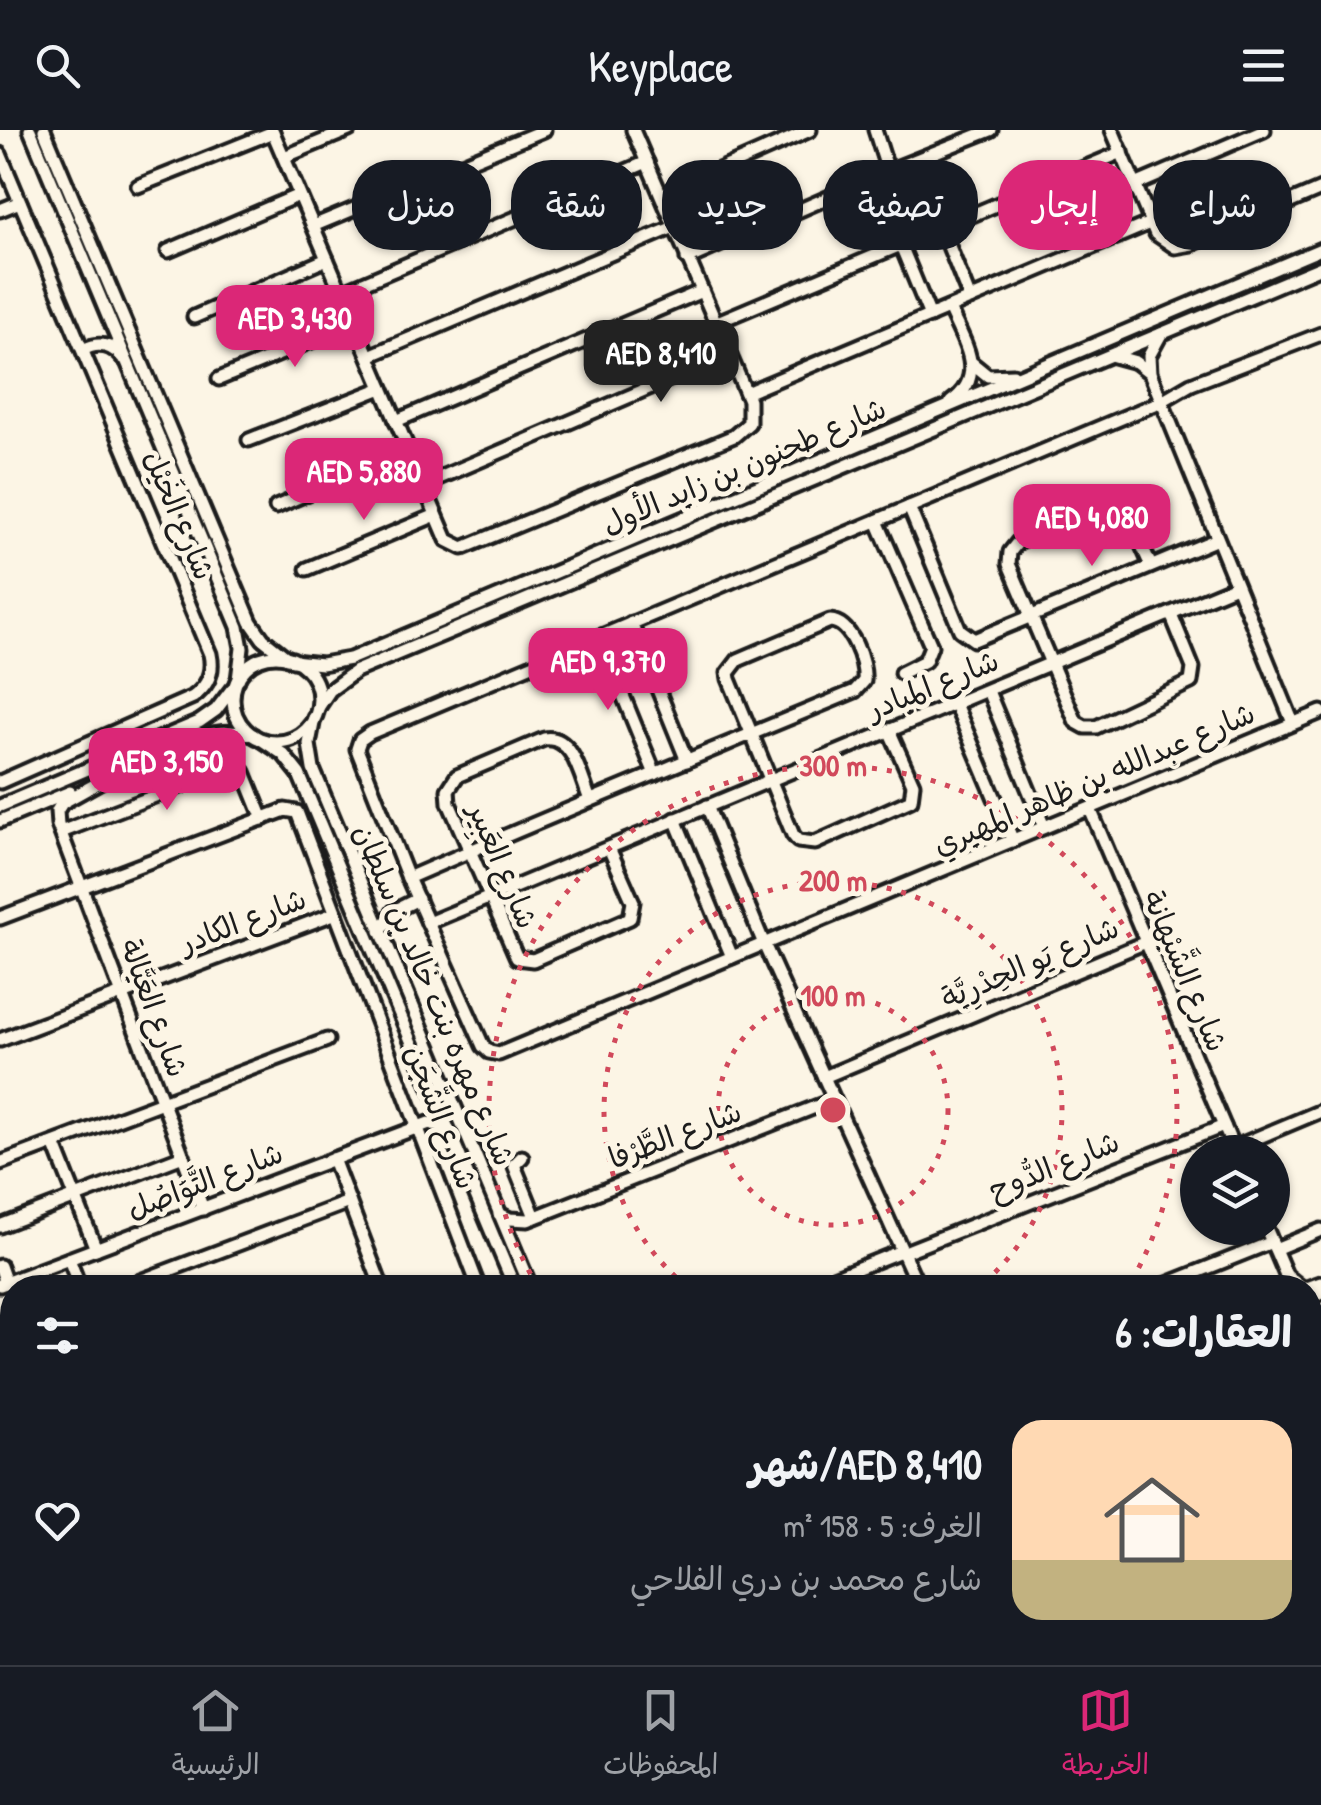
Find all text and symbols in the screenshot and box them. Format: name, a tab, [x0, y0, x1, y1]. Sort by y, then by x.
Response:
text: Keyplace	[588, 35, 733, 96]
icon: search	[30, 38, 85, 93]
icon: menu	[1236, 38, 1291, 93]
chip: منزل	[352, 160, 491, 250]
chip: شقة	[511, 160, 642, 250]
chip: جديد	[662, 160, 803, 250]
chip: تصفية	[823, 160, 978, 250]
chip: إيجار	[998, 160, 1133, 250]
chip: شراء	[1153, 160, 1292, 250]
pin: AED 3,430	[181, 285, 409, 370]
text: AED 3,430	[238, 296, 352, 339]
pin: AED 8,410	[547, 320, 775, 405]
text: AED 8,410	[606, 331, 716, 374]
street label: شارع طحنون بن زايد الأول	[595, 387, 893, 545]
pin: AED 5,880	[250, 438, 478, 523]
street label: شارع الخَيْل	[133, 444, 225, 586]
text: AED 5,880	[307, 449, 421, 492]
pin: AED 4,080	[978, 484, 1206, 569]
text: AED 4,080	[1035, 495, 1149, 538]
pin: AED 9,370	[494, 628, 722, 713]
text: AED 9,370	[550, 639, 666, 682]
street label: شارع المبادر	[858, 640, 1005, 732]
street label: شارع عبدالله بن ظاهر المهيري	[927, 692, 1261, 866]
pin: AED 3,150	[53, 728, 281, 813]
text: AED 3,150	[111, 739, 223, 782]
text: 300 m	[799, 745, 867, 785]
street label: شارع العَبِير	[454, 794, 548, 936]
street label: شارع مهره بنت خالد بن سلطان	[343, 818, 525, 1172]
text: 200 m	[799, 860, 867, 900]
street label: شارع الكادر	[171, 878, 312, 965]
street label: شارع الشَّبْهانة	[1132, 883, 1239, 1058]
street label: شارع يَو الحِدْرِيَّة	[935, 907, 1126, 1020]
street label: شارع العَيَّالة	[110, 933, 198, 1083]
text: 100 m	[800, 975, 866, 1015]
street label: شارع الشَّجَن	[394, 1038, 489, 1195]
street label: شارع الطَّرْفا	[602, 1090, 748, 1180]
centre of rings	[815, 1092, 851, 1128]
street label: شارع الدُّوح	[982, 1121, 1126, 1211]
street label: شارع التَّوَاصُل	[121, 1132, 289, 1230]
map controls	[1180, 1135, 1290, 1245]
button: layers	[1180, 1135, 1290, 1245]
text: العقارات: 6	[1115, 1303, 1292, 1360]
icon: filters	[30, 1308, 85, 1363]
text: AED 8,410/شهر	[749, 1435, 982, 1492]
icon: home	[1092, 1460, 1212, 1580]
icon: heart	[30, 1493, 85, 1548]
text: الغرف: 5 · 158 m²	[783, 1504, 982, 1547]
text: شارع محمد بن دري الفلاحي	[630, 1557, 982, 1600]
tab: الرئيسية	[172, 1683, 260, 1789]
tab: المحفوظات	[603, 1683, 718, 1789]
tab: الخريطة	[1062, 1683, 1149, 1789]

